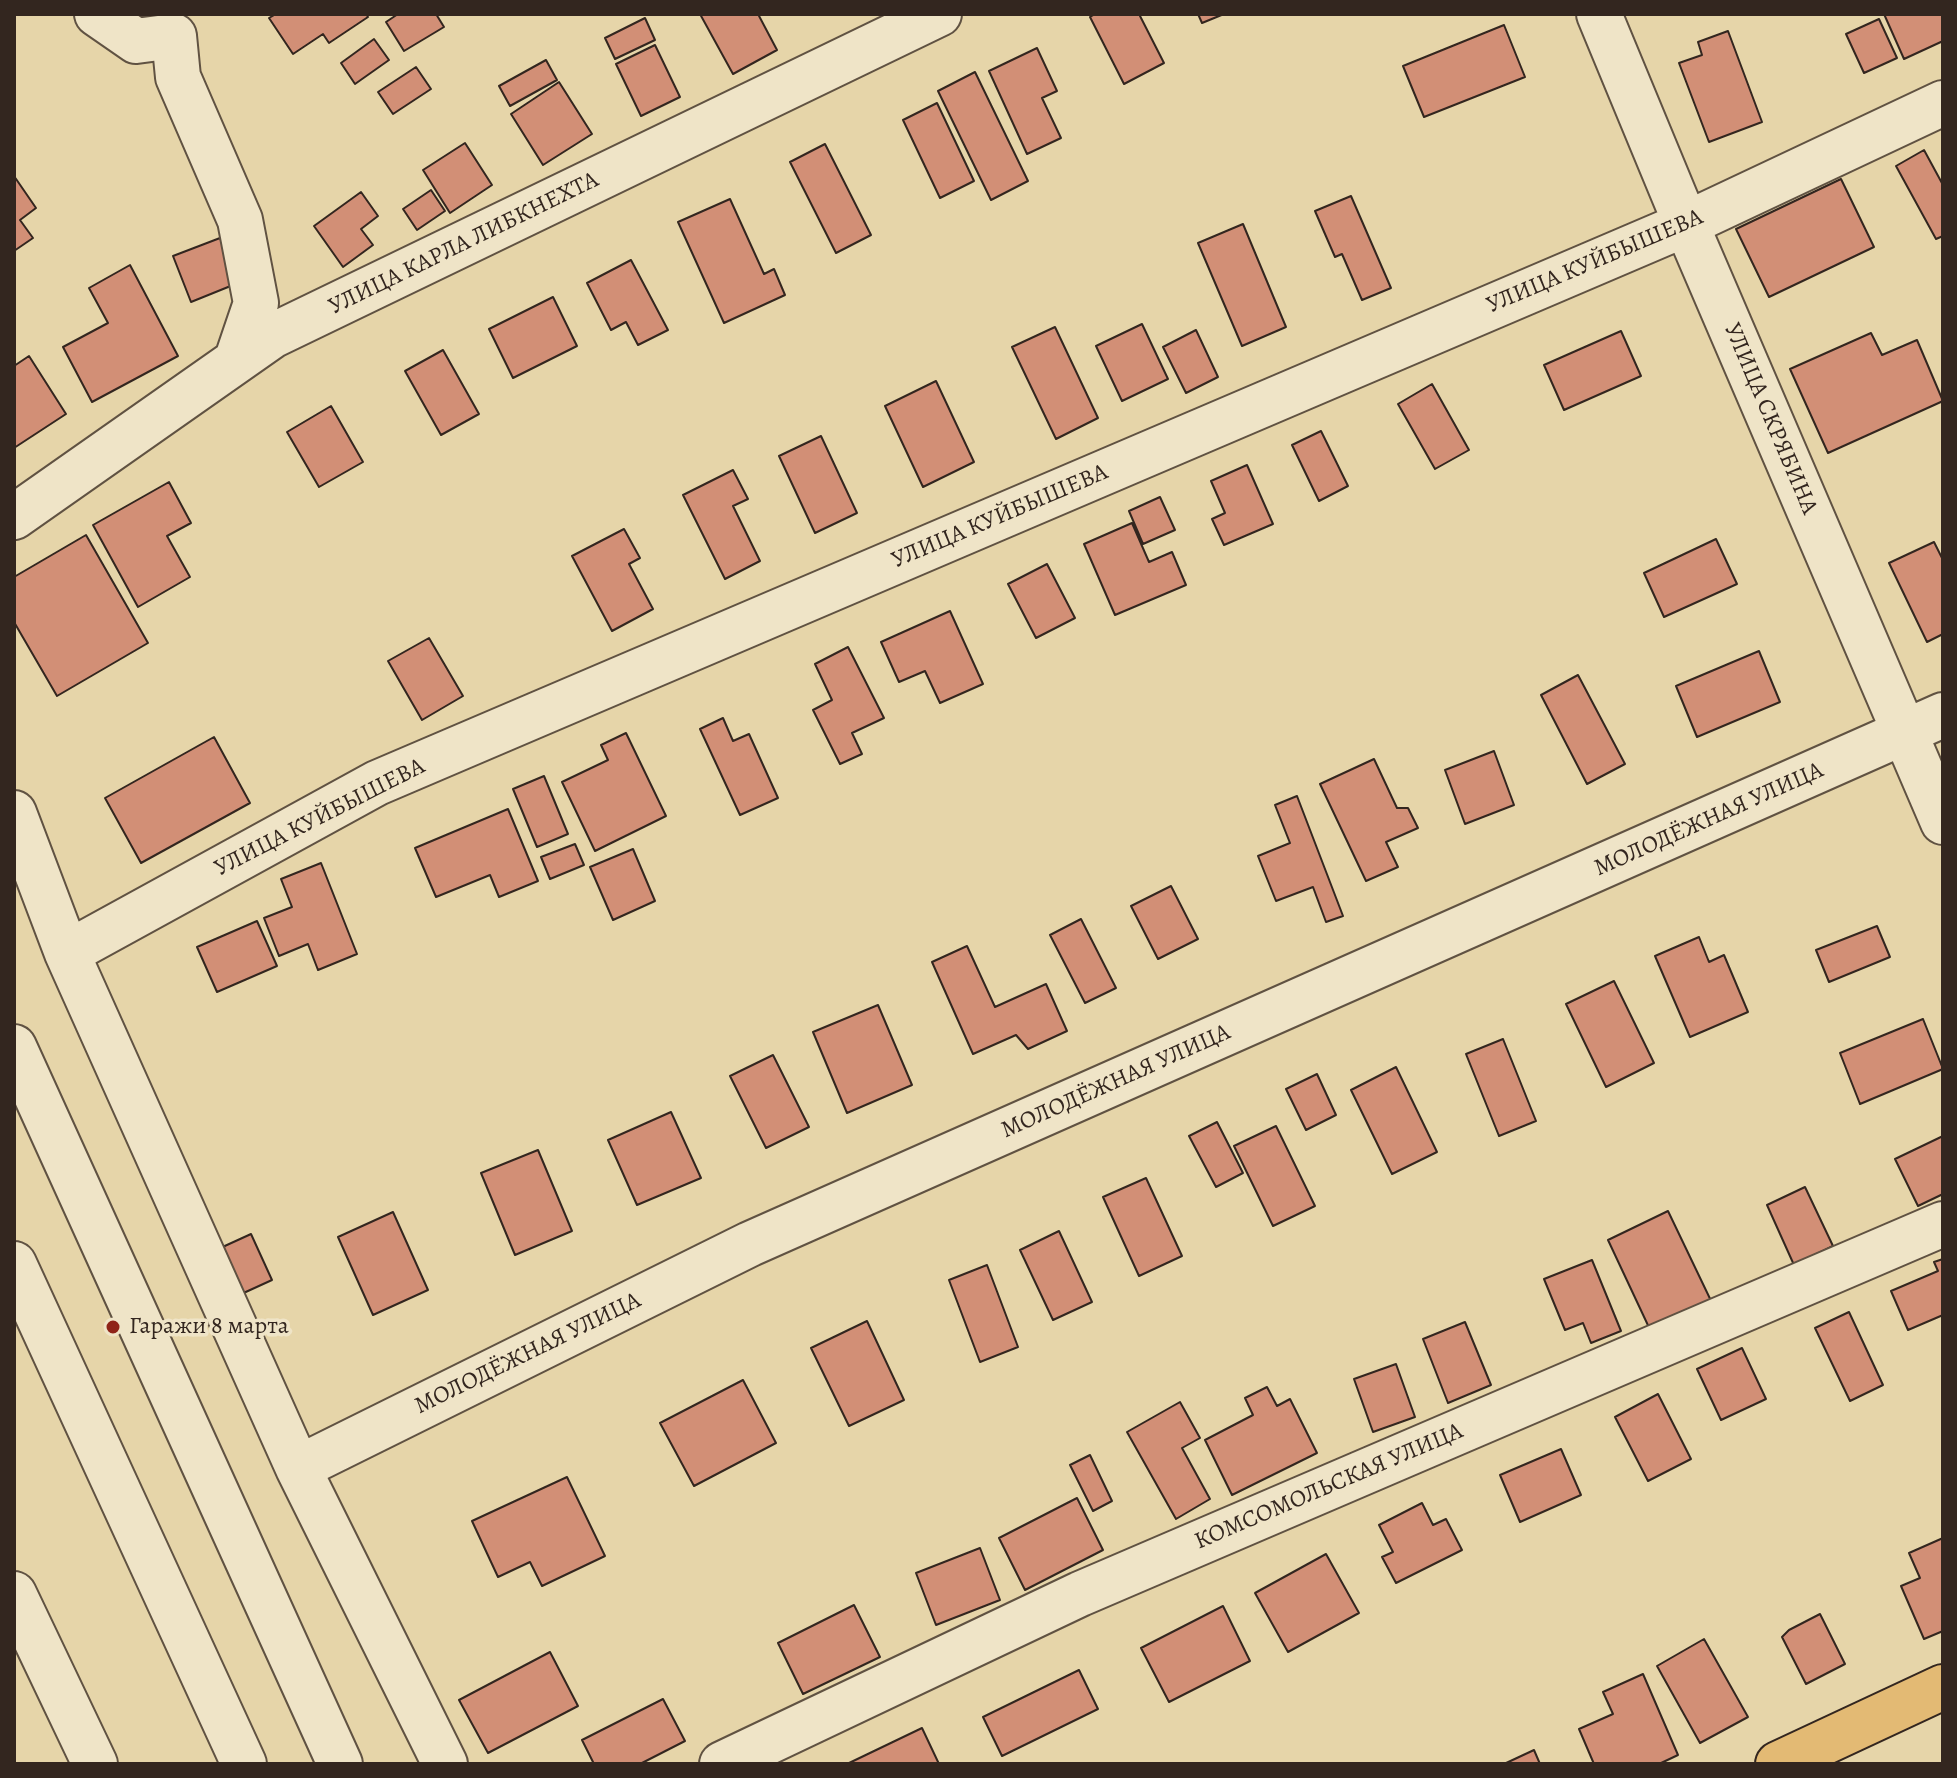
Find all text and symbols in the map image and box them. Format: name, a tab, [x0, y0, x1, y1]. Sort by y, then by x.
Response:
street label: УЛИЦА КАРЛА ЛИБКНЕХТА	[324, 166, 604, 322]
street label: УЛИЦА КУЙБЫШЕВА	[1482, 203, 1708, 321]
street label: УЛИЦА СКРЯБИНА	[1717, 319, 1823, 519]
street label: УЛИЦА КУЙБЫШЕВА	[887, 458, 1113, 576]
street label: УЛИЦА КУЙБЫШЕВА	[210, 752, 430, 884]
street label: МОЛОДЁЖНАЯ УЛИЦА	[1590, 756, 1828, 884]
street label: МОЛОДЁЖНАЯ УЛИЦА	[997, 1018, 1235, 1146]
street label: МОЛОДЁЖНАЯ УЛИЦА	[410, 1287, 646, 1421]
place label: Гаражи 8 марта	[129, 1313, 289, 1341]
marker: Гаражи 8 марта	[104, 1318, 122, 1336]
street label: КОМСОМОЛЬСКАЯ УЛИЦА	[1190, 1417, 1468, 1557]

